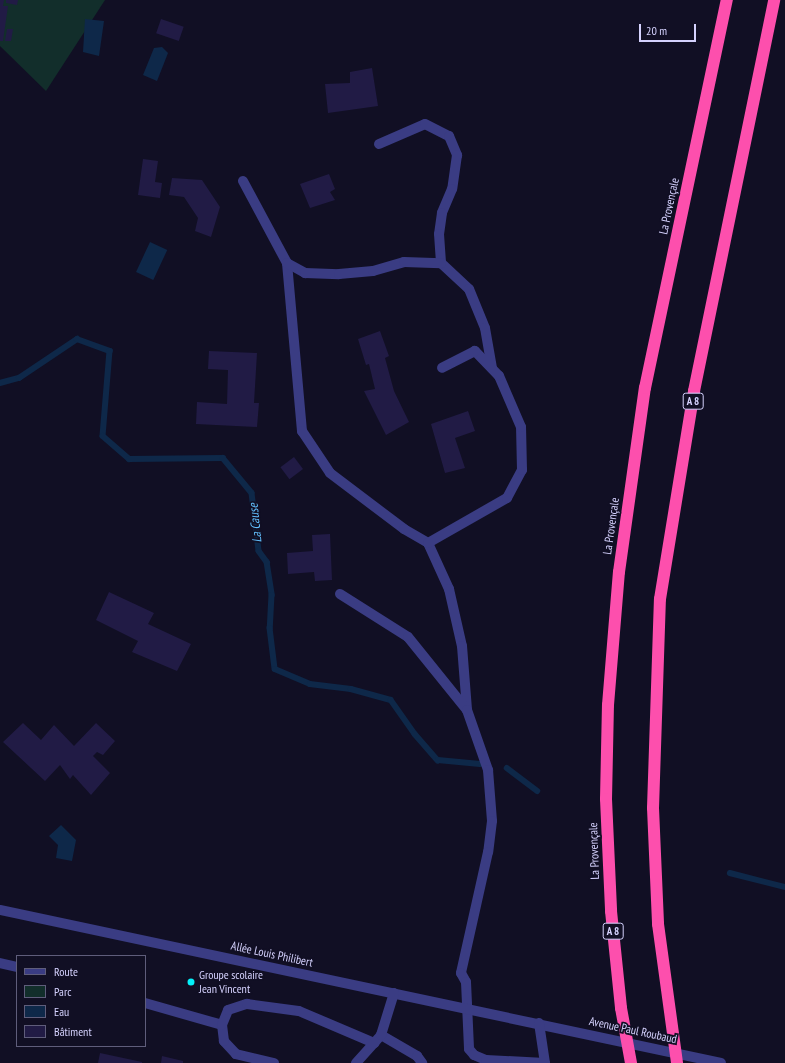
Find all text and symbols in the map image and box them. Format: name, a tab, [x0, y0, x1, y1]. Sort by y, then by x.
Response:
scale bar	[641, 16, 698, 42]
text: 20 m	[646, 23, 667, 38]
street label: La Provençale	[656, 176, 682, 236]
road number: A 8	[682, 392, 704, 410]
street label: La Provençale	[600, 497, 622, 555]
water label: La Cause	[246, 503, 266, 543]
street label: La Provençale	[586, 822, 602, 880]
road number: A 8	[602, 922, 624, 940]
street label: Allée Louis Philibert	[230, 938, 314, 970]
legend	[16, 955, 146, 1047]
text: Route	[54, 964, 78, 979]
place label: Groupe scolaire Jean Vincent	[199, 968, 263, 996]
marker: Groupe scolaire Jean Vincent	[186, 977, 196, 987]
text: Parc	[54, 984, 71, 999]
text: Eau	[54, 1004, 69, 1019]
street label: Avenue Paul Roubaud	[588, 1014, 678, 1046]
text: Bâtiment	[54, 1024, 92, 1039]

